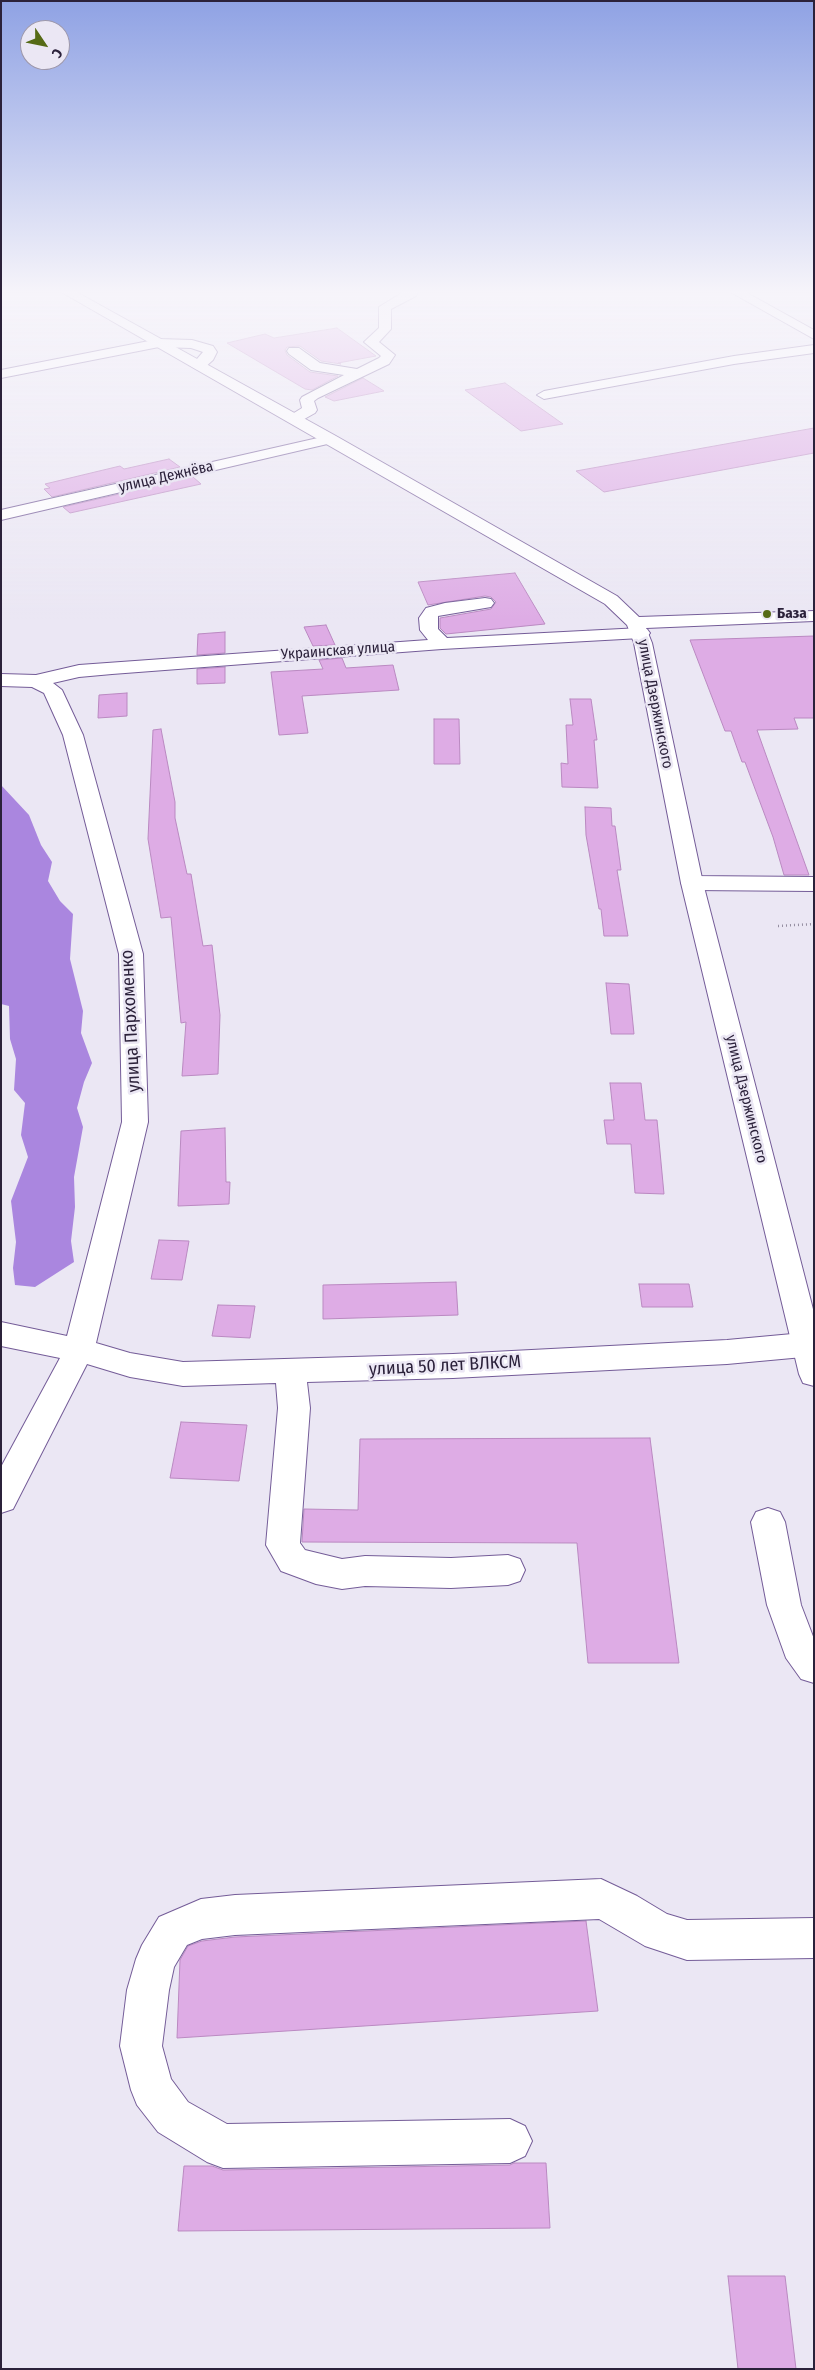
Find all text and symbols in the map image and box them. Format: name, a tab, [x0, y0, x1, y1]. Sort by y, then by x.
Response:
north arrow	[20, 20, 70, 70]
text: С	[48, 45, 66, 61]
street label: улица Дежнёва	[117, 457, 215, 497]
place label: База	[777, 605, 807, 623]
marker: База	[761, 608, 773, 620]
street label: Украинская улица	[280, 638, 396, 664]
street label: улица Дзержинского	[634, 638, 676, 770]
street label: улица Пархоменко	[116, 949, 146, 1093]
street label: улица Дзержинского	[721, 1033, 771, 1165]
street label: улица 50 лет ВЛКСМ	[368, 1351, 522, 1381]

